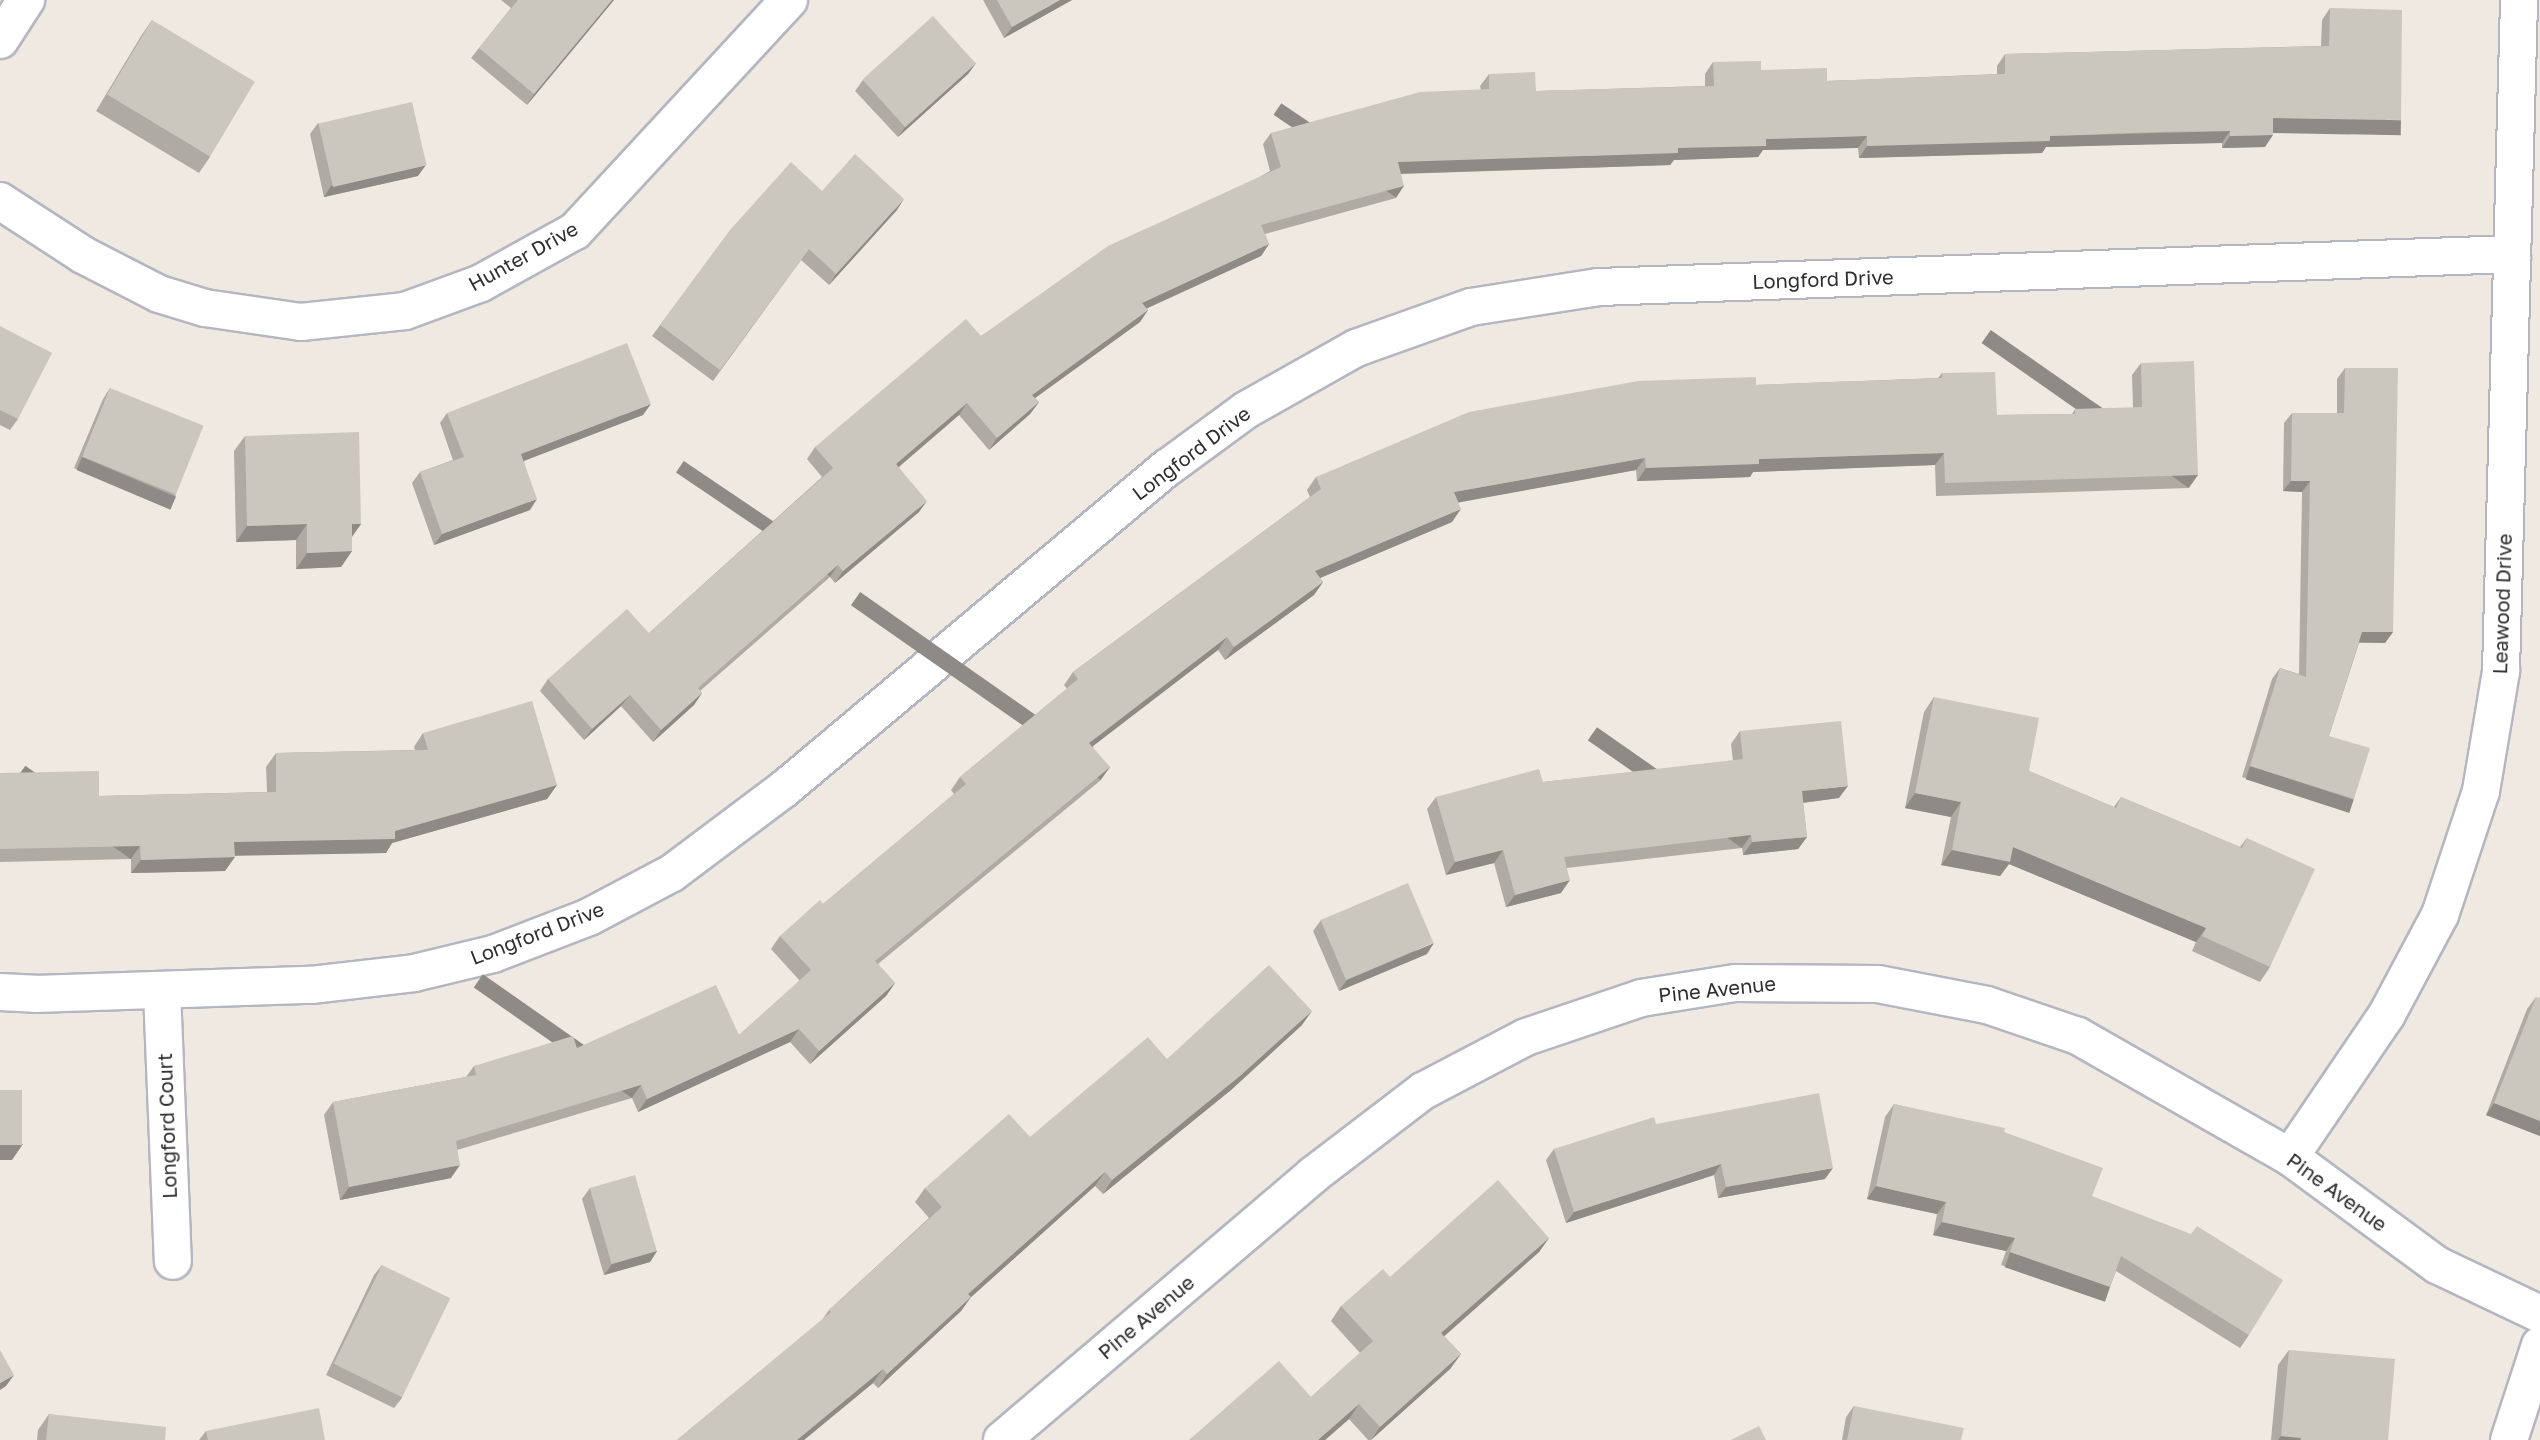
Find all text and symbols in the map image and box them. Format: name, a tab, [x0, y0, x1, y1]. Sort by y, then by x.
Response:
street label: Hunter Drive	[464, 216, 582, 296]
street label: Longford Drive	[1752, 265, 1894, 293]
street label: Longford Drive	[1127, 401, 1255, 505]
street label: Leawood Drive	[2488, 533, 2516, 675]
street label: Longford Drive	[467, 896, 607, 970]
street label: Pine Avenue	[1657, 971, 1777, 1007]
street label: Longford Court	[152, 1053, 182, 1199]
street label: Pine Avenue	[2282, 1148, 2392, 1236]
street label: Pine Avenue	[1093, 1270, 1199, 1364]

